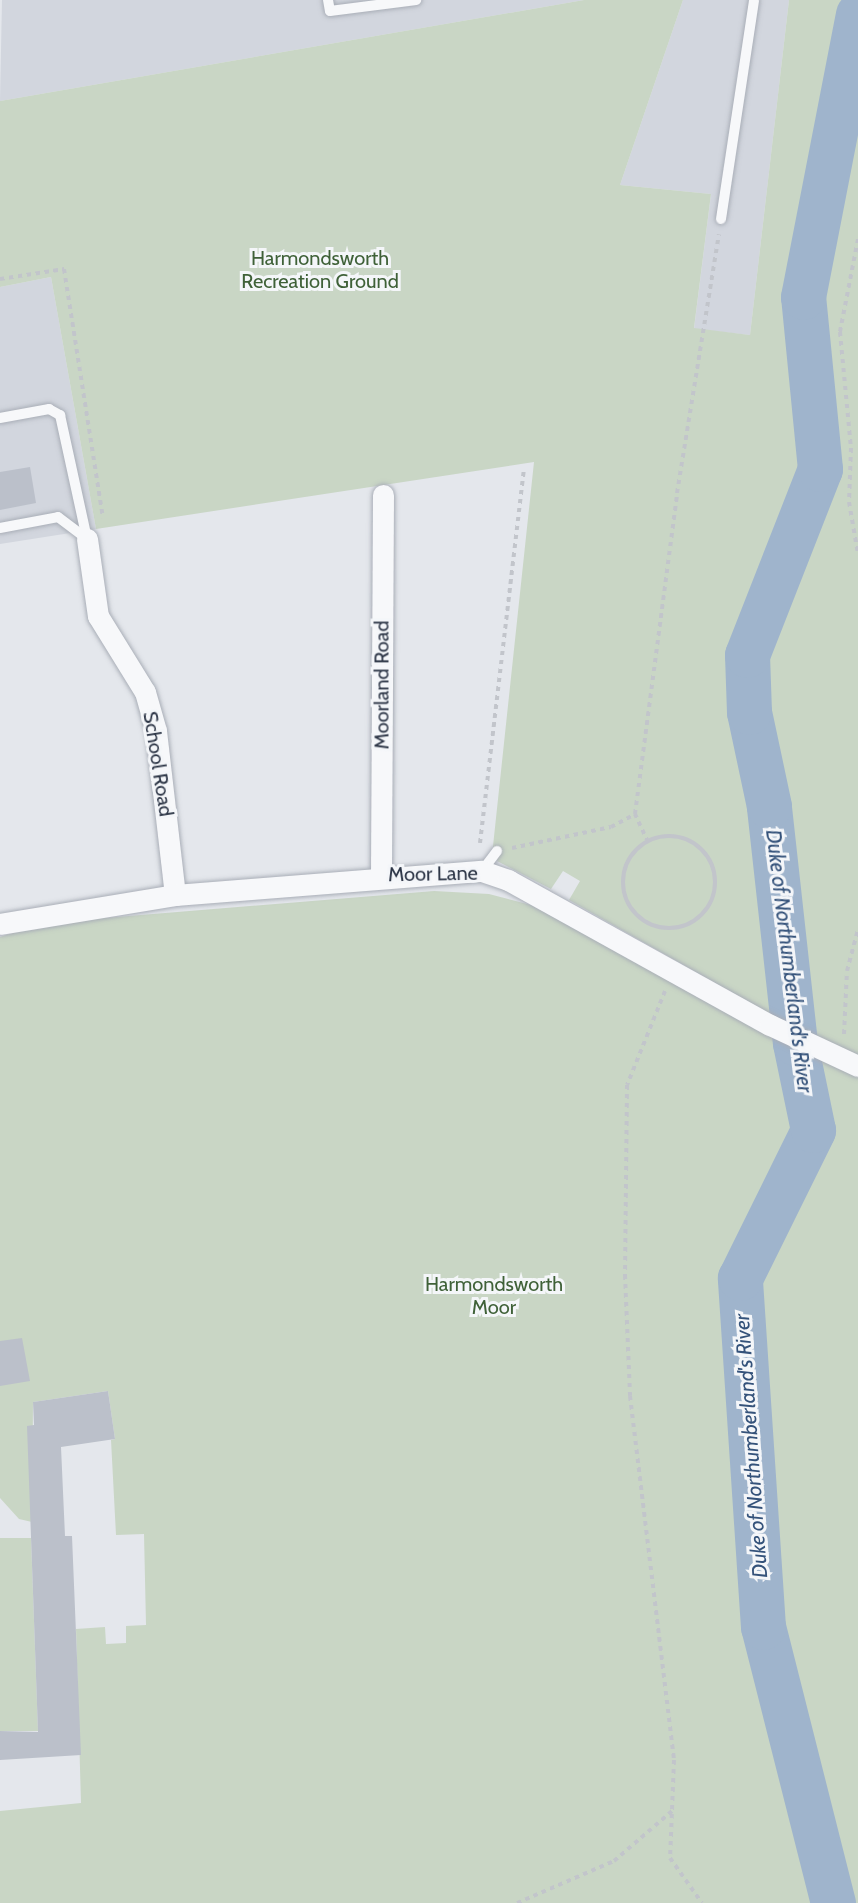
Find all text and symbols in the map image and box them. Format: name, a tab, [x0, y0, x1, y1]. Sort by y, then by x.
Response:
park label: Harmondsworth Recreation Ground	[241, 247, 399, 294]
street label: Moorland Road	[370, 621, 394, 749]
street label: School Road	[138, 710, 178, 818]
water label: Duke of Northumberland's River	[760, 828, 818, 1094]
street label: Moor Lane	[388, 861, 478, 887]
park label: Harmondsworth Moor	[425, 1272, 563, 1319]
water label: Duke of Northumberland's River	[729, 1313, 773, 1579]

